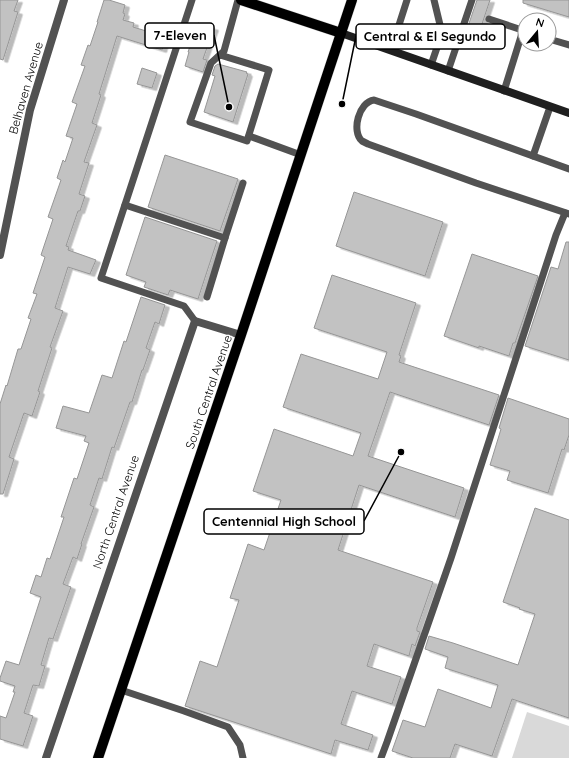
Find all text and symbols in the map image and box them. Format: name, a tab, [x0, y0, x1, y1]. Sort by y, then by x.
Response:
north arrow	[517, 12, 557, 52]
text: N	[534, 15, 546, 30]
callout: 7-Eleven	[145, 23, 214, 48]
callout: Central & El Segundo	[356, 24, 505, 49]
text: 7-Eleven	[153, 27, 207, 43]
text: Central & El Segundo	[364, 28, 496, 44]
street label: Belhaven Avenue	[5, 40, 46, 136]
street label: South Central Avenue	[182, 333, 235, 451]
street label: North Central Avenue	[89, 453, 142, 571]
callout: Centennial High School	[204, 509, 364, 534]
text: Centennial High School	[212, 513, 356, 529]

